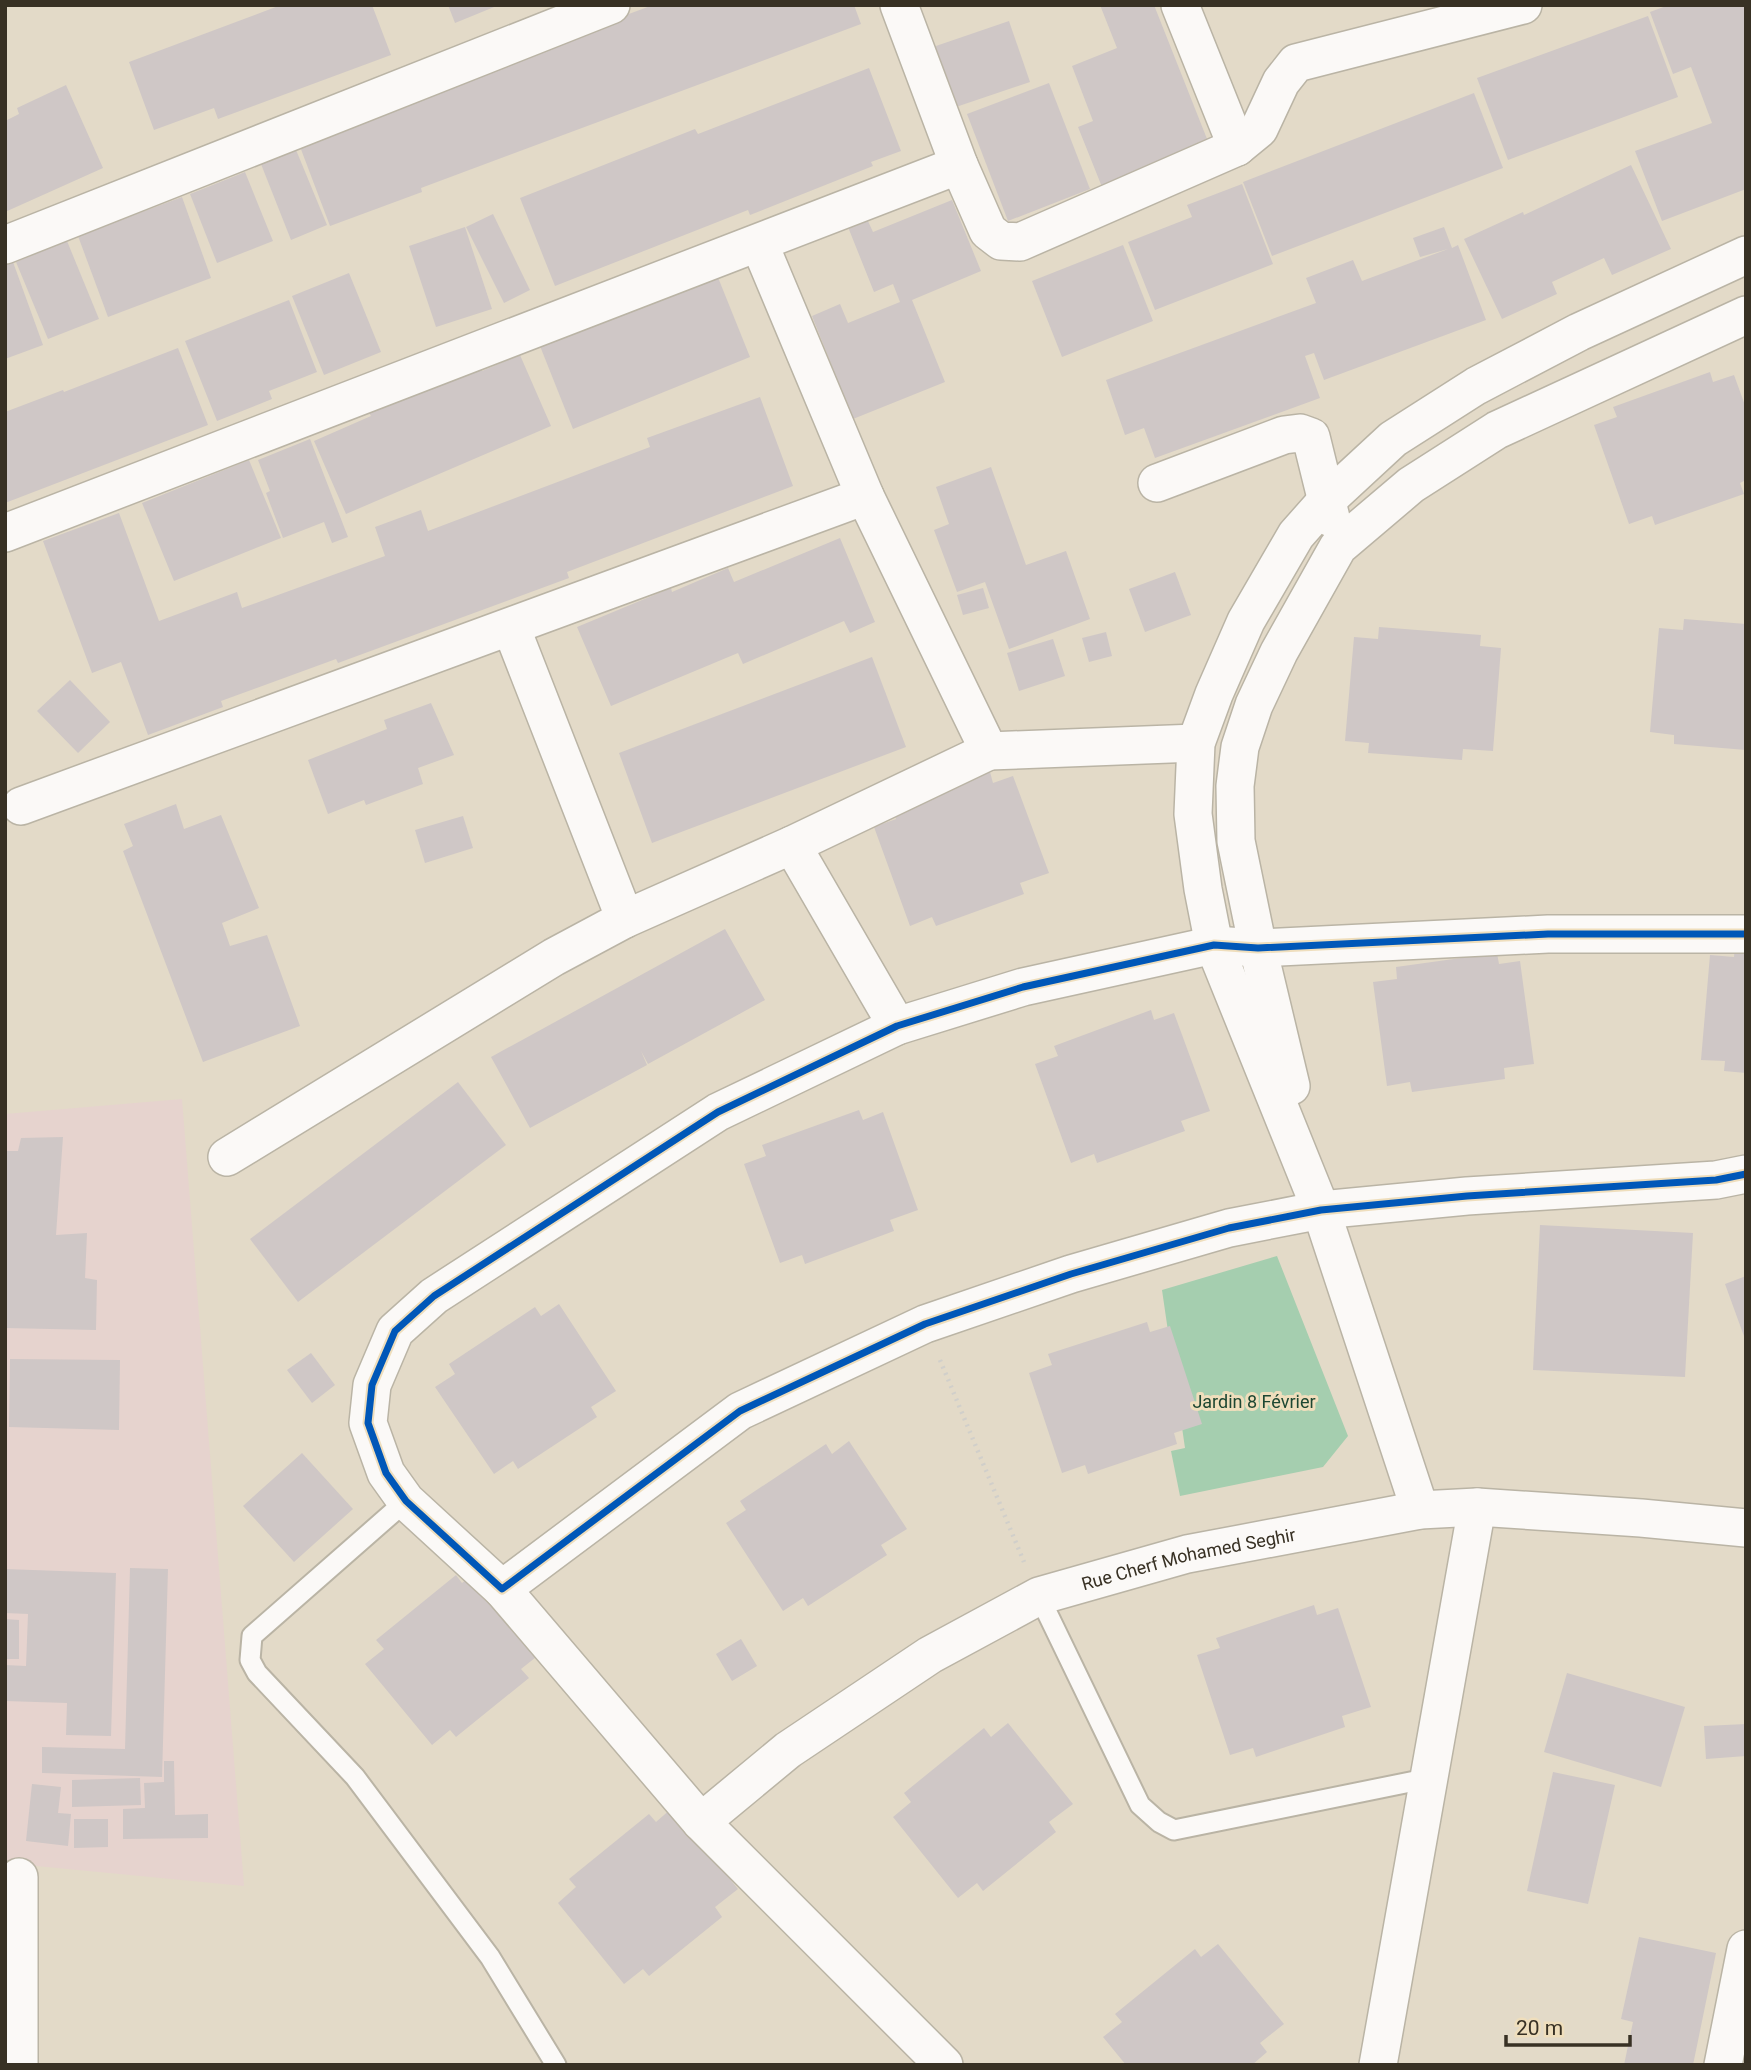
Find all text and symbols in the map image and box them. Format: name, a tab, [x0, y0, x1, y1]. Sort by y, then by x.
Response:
park label: Jardin 8 Février	[1192, 1391, 1316, 1412]
street label: Rue Cherf Mohamed Seghir	[1079, 1523, 1297, 1594]
scale bar	[1506, 2004, 1630, 2048]
text: 20 m	[1516, 2016, 1563, 2040]

